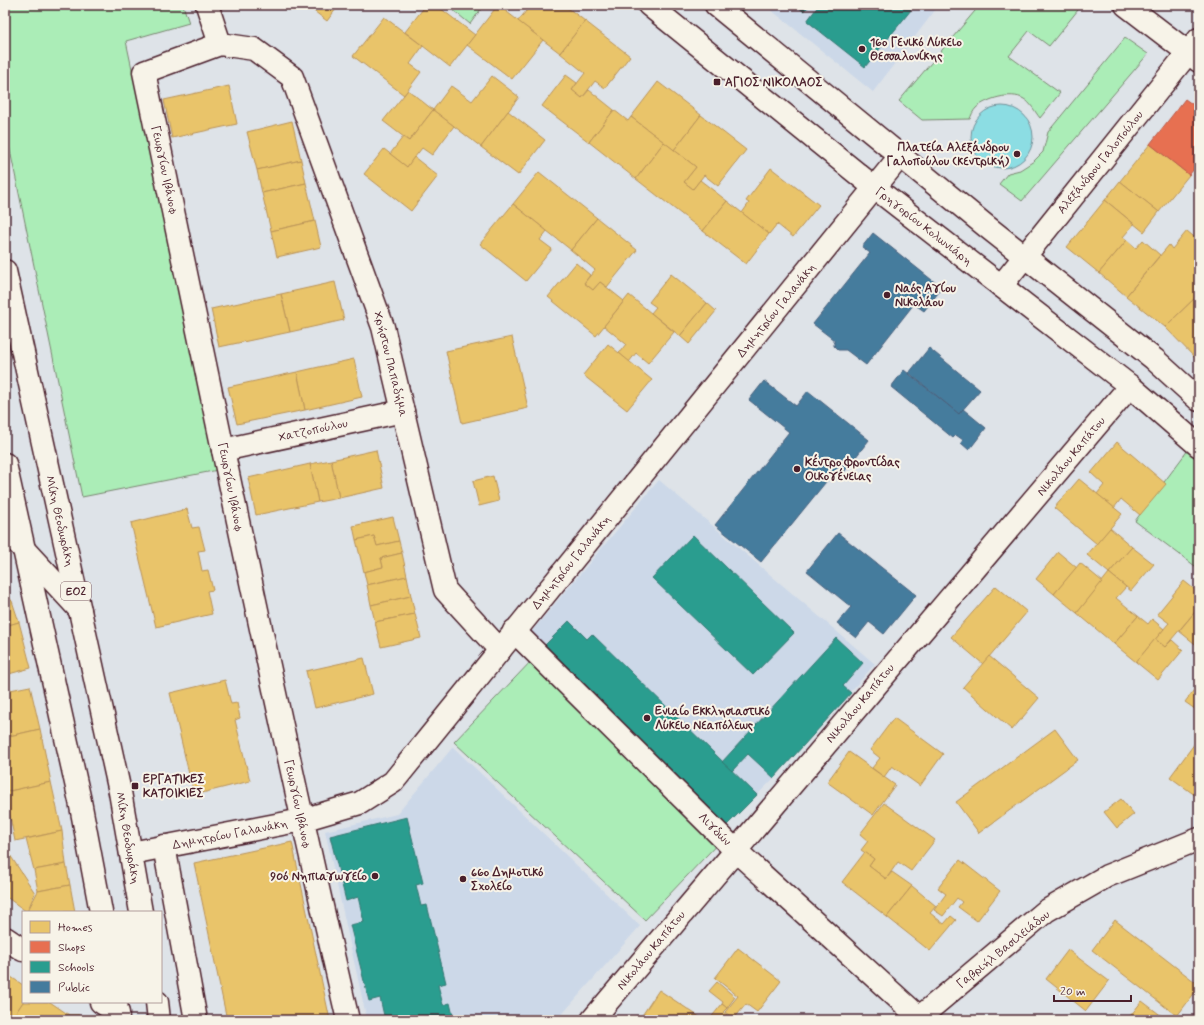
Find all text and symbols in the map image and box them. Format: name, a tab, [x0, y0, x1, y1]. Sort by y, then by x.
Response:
place label: 16ο Γενικό Λύκειο Θεσσαλονίκης	[870, 35, 962, 65]
marker: 16ο Γενικό Λύκειο Θεσσαλονίκης	[857, 44, 867, 54]
place label: ΑΓΙΟΣ ΝΙΚΟΛΑΟΣ	[725, 75, 823, 91]
marker: ΑΓΙΟΣ ΝΙΚΟΛΑΟΣ	[712, 77, 722, 87]
street label: Αλεξάνδρου Γαλοπούλου	[1054, 107, 1148, 218]
street label: Γεωργίου Ιβάνοφ	[147, 124, 181, 216]
place label: Πλατεία Αλεξάνδρου Γαλοπούλου (κεντρική)	[886, 140, 1010, 170]
marker: Πλατεία Αλεξάνδρου Γαλοπούλου (κεντρική)	[1012, 149, 1022, 159]
street label: Γρηγορίου Κολωνιάρη	[872, 184, 975, 270]
street label: Δημητρίου Γαλανάκη	[734, 260, 820, 361]
place label: Ναός Αγίου Νικολάου	[895, 281, 957, 311]
marker: Ναός Αγίου Νικολάου	[882, 290, 892, 300]
street label: Χρήστου Παπαδήμα	[369, 310, 411, 419]
street label: Νικολάου Καπάτου	[1034, 413, 1110, 500]
street label: Χατζοπούλου	[277, 416, 350, 446]
street label: Γεωργίου Ιβάνοφ	[214, 441, 247, 533]
place label: Κέντρο Φροντίδας Οικογένειας	[805, 453, 901, 485]
marker: Κέντρο Φροντίδας Οικογένειας	[792, 464, 802, 474]
street label: Μίκη Θεοδωράκη	[41, 474, 77, 569]
street label: Δημητρίου Γαλανάκη	[529, 512, 615, 613]
road number: ΕΟ2	[61, 582, 91, 600]
street label: Νικολάου Καπάτου	[823, 660, 899, 747]
place label: Ενιαίο Εκκλησιαστικό Λύκειο Νεαπόλεως	[655, 704, 770, 734]
marker: Ενιαίο Εκκλησιαστικό Λύκειο Νεαπόλεως	[642, 713, 652, 723]
street label: Γεωργίου Ιβάνοφ	[280, 758, 314, 850]
place label: ΕΡΓΑΤΙΚΕΣ ΚΑΤΟΙΚΙΕΣ	[143, 772, 205, 802]
marker: ΕΡΓΑΤΙΚΕΣ ΚΑΤΟΙΚΙΕΣ	[130, 781, 140, 791]
street label: Μίκη Θεοδωράκη	[111, 791, 143, 886]
street label: Λιγδών	[694, 810, 734, 850]
street label: Δημητρίου Γαλανάκη	[171, 816, 289, 854]
place label: 66ο Δημοτικό Σχολείο	[471, 865, 544, 895]
place label: 90ό Νηπιαγωγείο	[270, 869, 368, 885]
marker: 90ό Νηπιαγωγείο	[370, 871, 380, 881]
marker: 66ο Δημοτικό Σχολείο	[458, 874, 468, 884]
street label: Νικολάου Καπάτου	[614, 907, 690, 994]
street label: Γαβριήλ Βασιλειάδου	[954, 907, 1054, 992]
legend	[22, 911, 162, 1003]
text: Homes	[58, 920, 93, 936]
text: Shops	[58, 940, 85, 956]
text: Schools	[58, 960, 94, 976]
scale bar	[1054, 977, 1131, 1003]
text: Public	[58, 980, 90, 996]
text: 20 m	[1060, 984, 1086, 1000]

